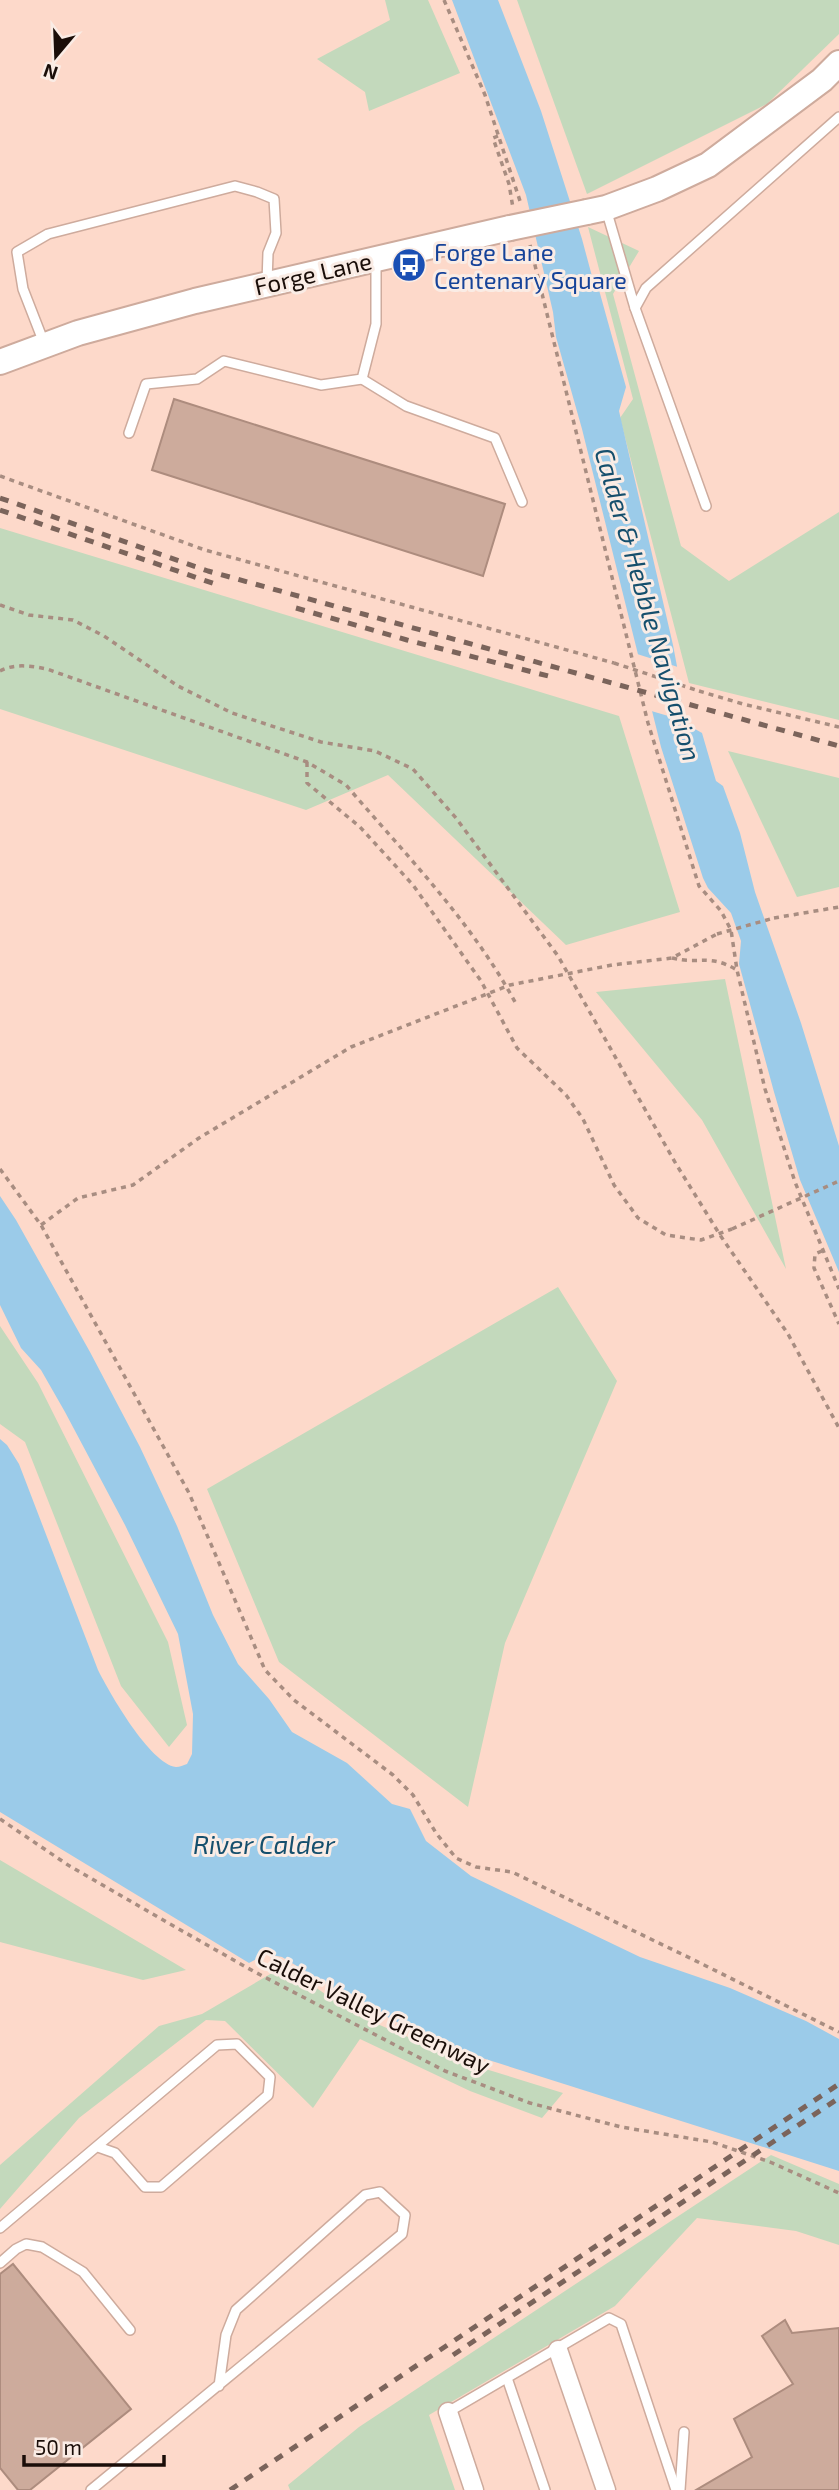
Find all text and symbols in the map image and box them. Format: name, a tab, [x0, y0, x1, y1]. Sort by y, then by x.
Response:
north arrow	[21, 21, 91, 91]
text: N	[40, 59, 61, 86]
place label: Forge Lane Centenary Square	[434, 237, 627, 294]
street label: Forge Lane	[251, 245, 375, 301]
bus stop icon: Forge Lane Centenary Square	[390, 246, 428, 284]
water label: Calder & Hebble Navigation	[589, 444, 709, 764]
water label: River Calder	[193, 1828, 336, 1859]
street label: Calder Valley Greenway	[253, 1941, 496, 2079]
scale bar	[24, 2424, 164, 2468]
text: 50 m	[35, 2434, 82, 2459]

